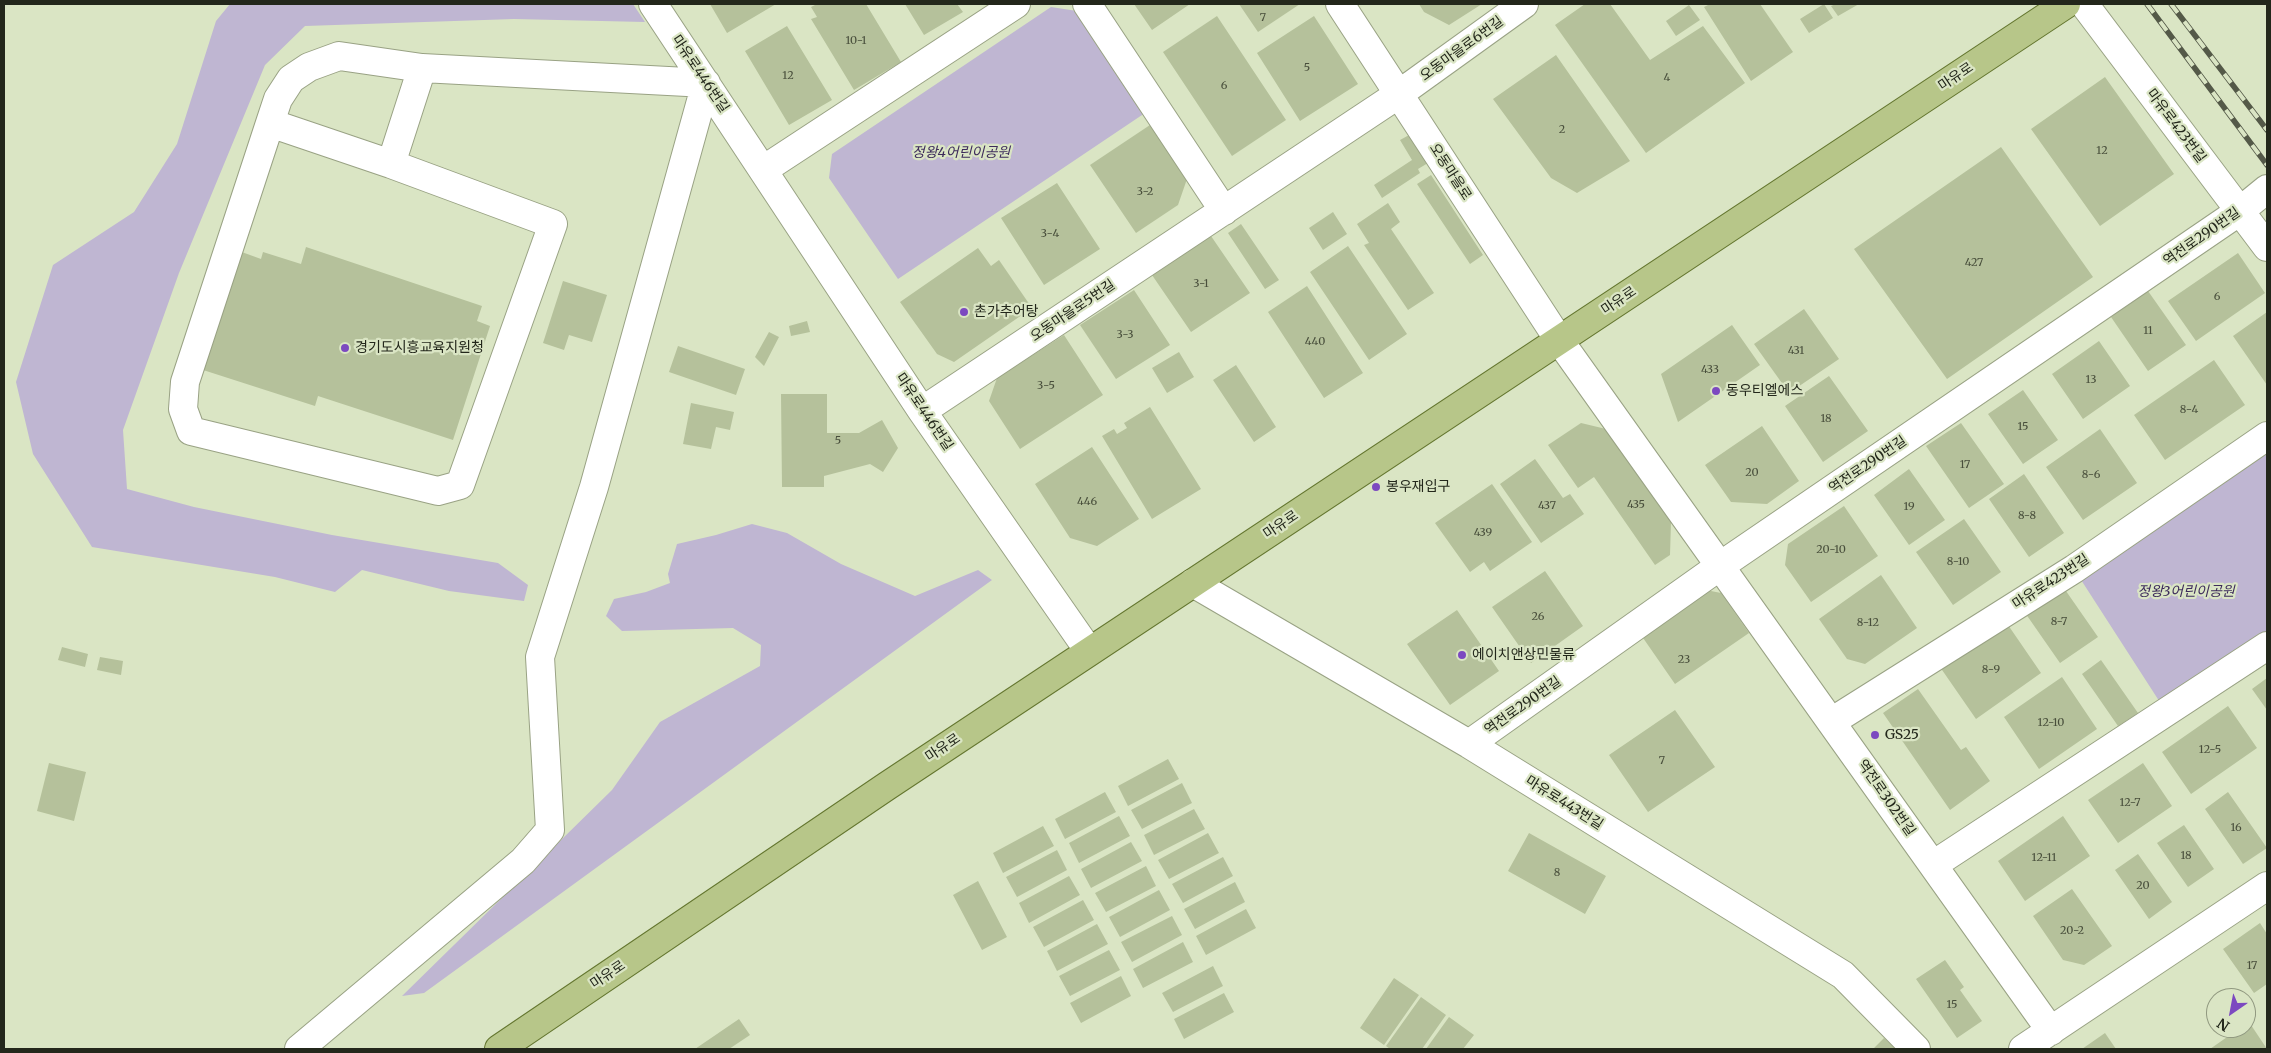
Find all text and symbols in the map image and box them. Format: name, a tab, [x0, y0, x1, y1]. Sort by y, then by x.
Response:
house number: 7	[1260, 11, 1266, 25]
street label: 오동마을로6번길	[1417, 13, 1507, 85]
street label: 마유로446번길	[668, 32, 732, 116]
house number: 10-1	[845, 34, 867, 48]
street label: 마유로	[1935, 59, 1977, 95]
house number: 5	[1304, 61, 1310, 75]
house number: 12	[782, 69, 794, 83]
house number: 4	[1664, 71, 1670, 85]
house number: 6	[1221, 79, 1227, 93]
street label: 마유로423번길	[2143, 86, 2209, 166]
house number: 2	[1559, 123, 1565, 137]
street label: 오동마을로	[1425, 140, 1475, 204]
house number: 12	[2096, 144, 2108, 158]
park label: 정왕4어린이공원	[912, 145, 1010, 161]
house number: 3-2	[1137, 185, 1153, 199]
street label: 역전로290번길	[2160, 204, 2244, 270]
house number: 3-4	[1041, 227, 1059, 241]
house number: 427	[1965, 256, 1983, 270]
street label: 오동마을로5번길	[1028, 277, 1118, 345]
house number: 3-1	[1193, 277, 1209, 291]
street label: 마유로	[1598, 283, 1640, 319]
house number: 6	[2214, 290, 2220, 304]
place label: 촌가추어탕	[974, 304, 1038, 320]
marker: 촌가추어탕	[958, 306, 970, 318]
house number: 11	[2143, 324, 2153, 338]
house number: 3-3	[1116, 328, 1134, 342]
house number: 440	[1305, 335, 1325, 349]
place label: 경기도시흥교육지원청	[355, 340, 484, 356]
marker: 경기도시흥교육지원청	[339, 342, 351, 354]
house number: 431	[1788, 344, 1804, 358]
house number: 433	[1701, 363, 1719, 377]
street label: 마유로446번길	[892, 370, 956, 454]
house number: 13	[2086, 373, 2096, 387]
house number: 3-5	[1037, 379, 1055, 393]
place label: 동우티엘에스	[1726, 383, 1803, 399]
marker: 동우티엘에스	[1710, 385, 1722, 397]
house number: 8-4	[2180, 403, 2198, 417]
house number: 18	[1820, 412, 1832, 426]
house number: 15	[2017, 420, 2029, 434]
street label: 역전로290번길	[1826, 433, 1910, 497]
house number: 5	[835, 434, 841, 448]
house number: 17	[1960, 458, 1970, 472]
house number: 20	[1745, 466, 1759, 480]
house number: 8-6	[2082, 468, 2100, 482]
place label: 봉우재입구	[1386, 479, 1450, 495]
marker: 봉우재입구	[1370, 481, 1382, 493]
house number: 446	[1077, 495, 1097, 509]
house number: 435	[1627, 498, 1645, 512]
house number: 437	[1538, 499, 1556, 513]
house number: 19	[1903, 500, 1915, 514]
street label: 마유로	[1260, 507, 1302, 543]
house number: 8-8	[2018, 509, 2036, 523]
house number: 439	[1474, 526, 1492, 540]
house number: 20-10	[1816, 543, 1846, 557]
street label: 마유로423번길	[2009, 551, 2093, 613]
house number: 8-10	[1947, 555, 1969, 569]
park label: 정왕3어린이공원	[2137, 584, 2235, 600]
house number: 26	[1532, 610, 1544, 624]
house number: 8-7	[2051, 615, 2067, 629]
house number: 8-12	[1857, 616, 1879, 630]
place label: 에이치앤상민물류	[1472, 647, 1575, 663]
marker: 에이치앤상민물류	[1456, 649, 1468, 661]
house number: 23	[1678, 653, 1690, 667]
house number: 8-9	[1982, 663, 2000, 677]
street label: 역전로290번길	[1481, 673, 1565, 739]
house number: 12-10	[2038, 716, 2064, 730]
place label: GS25	[1885, 727, 1919, 743]
marker: GS25	[1869, 729, 1881, 741]
street label: 마유로	[922, 730, 964, 766]
house number: 12-5	[2199, 743, 2221, 757]
house number: 7	[1659, 754, 1665, 768]
street label: 역전로302번길	[1854, 757, 1918, 839]
street label: 마유로443번길	[1522, 772, 1606, 834]
house number: 12-7	[2119, 796, 2141, 810]
house number: 16	[2230, 821, 2242, 835]
house number: 18	[2180, 849, 2192, 863]
house number: 12-11	[2032, 851, 2056, 865]
house number: 8	[1554, 866, 1560, 880]
house number: 20	[2136, 879, 2150, 893]
house number: 20-2	[2060, 924, 2084, 938]
street label: 마유로	[587, 957, 629, 993]
house number: 17	[2247, 959, 2257, 973]
north arrow	[2206, 988, 2256, 1038]
house number: 15	[1946, 998, 1958, 1012]
text: N	[2214, 1014, 2233, 1035]

